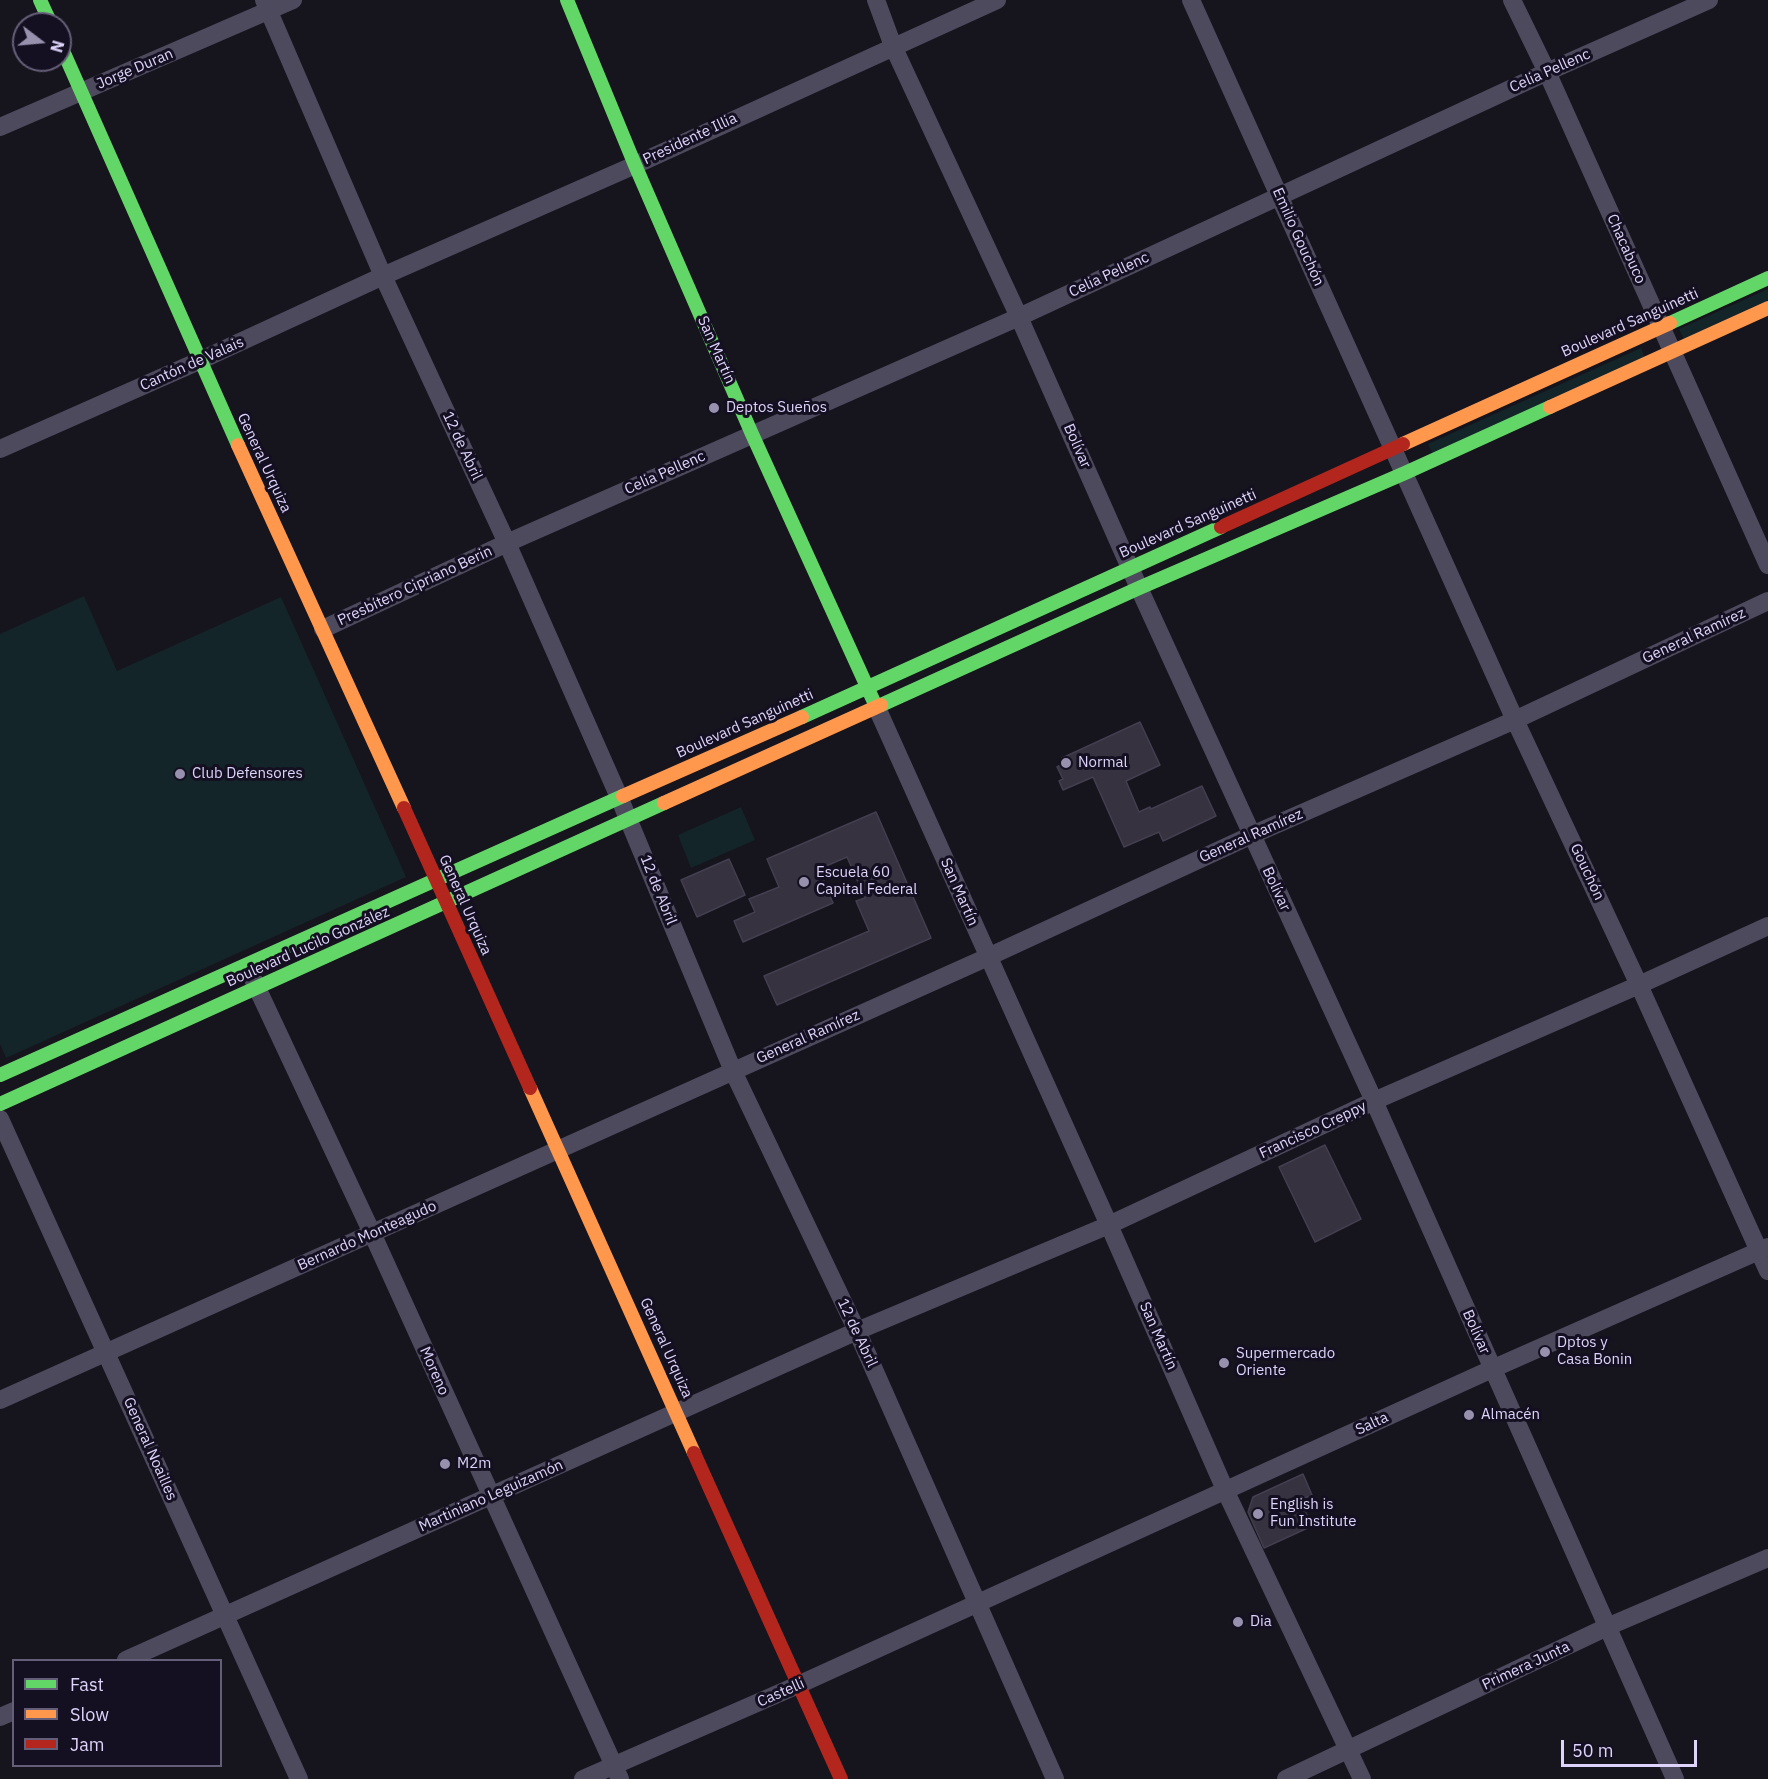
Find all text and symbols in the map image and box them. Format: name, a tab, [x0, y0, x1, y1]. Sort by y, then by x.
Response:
north arrow	[12, 12, 72, 72]
text: N	[46, 38, 69, 55]
street label: Jorge Duran	[94, 45, 176, 93]
street label: Celia Pellenc	[1507, 45, 1593, 97]
street label: Presidente Illia	[640, 109, 740, 169]
street label: Emilio Gouchón	[1268, 185, 1328, 289]
street label: Chacabuco	[1603, 211, 1649, 287]
street label: Celia Pellenc	[1066, 249, 1152, 301]
street label: Boulevard Sanguinetti	[1559, 285, 1701, 361]
street label: San Martín	[693, 313, 739, 387]
street label: Cantón de Valais	[137, 333, 247, 395]
place label: Deptos Sueños	[726, 399, 827, 417]
marker: Deptos Sueños	[707, 401, 721, 415]
street label: 12 de Abril	[438, 409, 486, 483]
street label: General Urquiza	[233, 410, 295, 516]
street label: Bolívar	[1059, 421, 1095, 471]
street label: Celia Pellenc	[622, 447, 708, 499]
street label: Boulevard Sanguinetti	[1117, 486, 1259, 562]
street label: Presbítero Cipriano Berin	[335, 542, 495, 630]
street label: General Ramírez	[1640, 604, 1748, 668]
street label: Boulevard Sanguinetti	[674, 686, 816, 762]
place label: Normal	[1078, 754, 1128, 772]
marker: Normal	[1059, 756, 1073, 770]
place label: Club Defensores	[192, 765, 303, 783]
marker: Club Defensores	[173, 767, 187, 781]
street label: General Ramírez	[1196, 805, 1306, 867]
street label: Gouchón	[1566, 841, 1608, 903]
street label: General Urquiza	[435, 852, 495, 958]
street label: 12 de Abril	[636, 852, 680, 928]
street label: San Martín	[936, 855, 982, 929]
place label: Escuela 60 Capital Federal	[816, 864, 917, 899]
street label: Bolívar	[1258, 864, 1294, 914]
marker: Escuela 60 Capital Federal	[797, 875, 811, 889]
street label: Boulevard Lucilo González	[224, 903, 392, 991]
street label: General Ramírez	[753, 1006, 863, 1068]
street label: Francisco Creppy	[1257, 1097, 1369, 1163]
street label: Bernardo Monteagudo	[295, 1197, 439, 1275]
street label: General Urquiza	[636, 1295, 696, 1401]
street label: 12 de Abril	[833, 1296, 881, 1370]
street label: San Martín	[1135, 1299, 1181, 1373]
street label: Bolívar	[1458, 1307, 1494, 1357]
place label: Dptos y Casa Bonin	[1557, 1334, 1632, 1369]
street label: Moreno	[415, 1344, 453, 1398]
place label: Supermercado Oriente	[1236, 1345, 1335, 1380]
marker: Dptos y Casa Bonin	[1538, 1345, 1552, 1359]
marker: Supermercado Oriente	[1217, 1356, 1231, 1370]
street label: General Noailles	[119, 1395, 181, 1503]
place label: Almacén	[1481, 1406, 1540, 1424]
marker: Almacén	[1462, 1408, 1476, 1422]
street label: Salta	[1353, 1409, 1391, 1439]
place label: M2m	[457, 1455, 491, 1473]
street label: Martiniano Leguizamón	[416, 1456, 566, 1536]
marker: M2m	[438, 1457, 452, 1471]
place label: English is Fun Institute	[1270, 1496, 1357, 1531]
marker: English is Fun Institute	[1251, 1507, 1265, 1521]
place label: Dia	[1250, 1613, 1272, 1631]
marker: Dia	[1231, 1615, 1245, 1629]
street label: Primera Junta	[1479, 1638, 1573, 1694]
legend	[12, 1659, 222, 1767]
text: Fast	[70, 1673, 104, 1696]
street label: Castelli	[755, 1675, 807, 1711]
text: Slow	[70, 1703, 109, 1726]
scale bar	[1564, 1728, 1700, 1766]
text: Jam	[70, 1733, 105, 1756]
text: 50 m	[1572, 1739, 1614, 1762]

